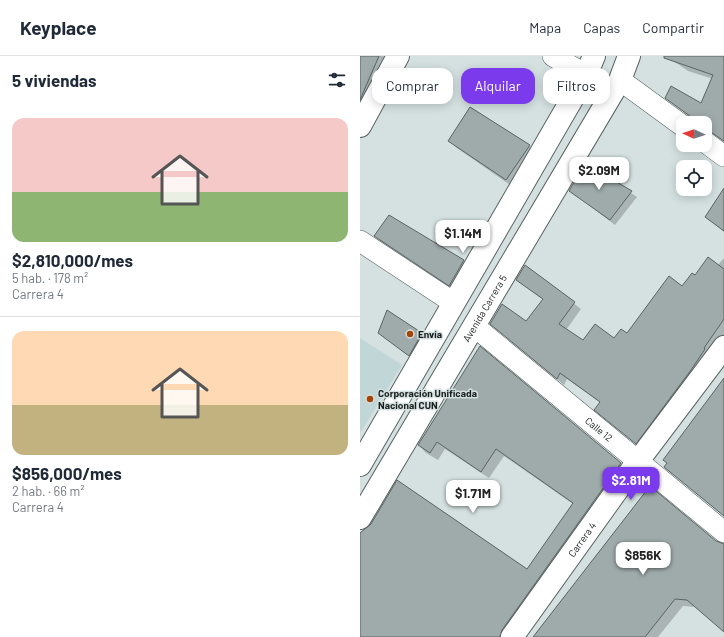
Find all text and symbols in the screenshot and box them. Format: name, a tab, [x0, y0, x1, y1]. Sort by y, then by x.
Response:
text: Keyplace	[20, 16, 97, 39]
text: Mapa	[529, 19, 561, 36]
text: Capas	[583, 19, 620, 36]
text: Compartir	[642, 19, 704, 36]
chip: Comprar	[372, 68, 453, 104]
chip: Alquilar	[461, 68, 535, 104]
chip: Filtros	[543, 68, 610, 104]
icon: filters	[326, 69, 348, 91]
text: 5 viviendas	[12, 70, 97, 90]
north arrow	[676, 116, 712, 152]
map controls	[676, 116, 712, 196]
icon: home	[144, 144, 216, 216]
pin: $2.09M	[566, 157, 632, 191]
button: locate	[676, 160, 712, 196]
text: $2.09M	[578, 162, 620, 178]
pin: $1.14M	[430, 220, 496, 254]
text: $1.14M	[444, 225, 482, 241]
text: $2,810,000/mes	[12, 250, 133, 270]
text: 5 hab. · 178 m²	[12, 270, 88, 286]
street label: Avenida Carrera 5	[460, 272, 509, 344]
text: Carrera 4	[12, 286, 64, 302]
place label: Envía	[418, 328, 442, 340]
marker: Envía	[405, 329, 415, 339]
icon: home	[144, 357, 216, 429]
place label: Corporación Unificada Nacional CUN	[378, 387, 477, 411]
marker: Corporación Unificada Nacional CUN	[365, 394, 375, 404]
street label: Calle 12	[583, 414, 615, 444]
text: $856,000/mes	[12, 463, 122, 483]
pin: $2.81M	[598, 467, 664, 501]
text: $2.81M	[611, 472, 651, 488]
pin: $1.71M	[440, 480, 506, 514]
text: 2 hab. · 66 m²	[12, 483, 85, 499]
text: $1.71M	[455, 485, 491, 501]
text: Carrera 4	[12, 499, 64, 515]
street label: Carrera 4	[565, 520, 598, 559]
pin: $856K	[615, 542, 671, 576]
text: $856K	[625, 547, 661, 563]

